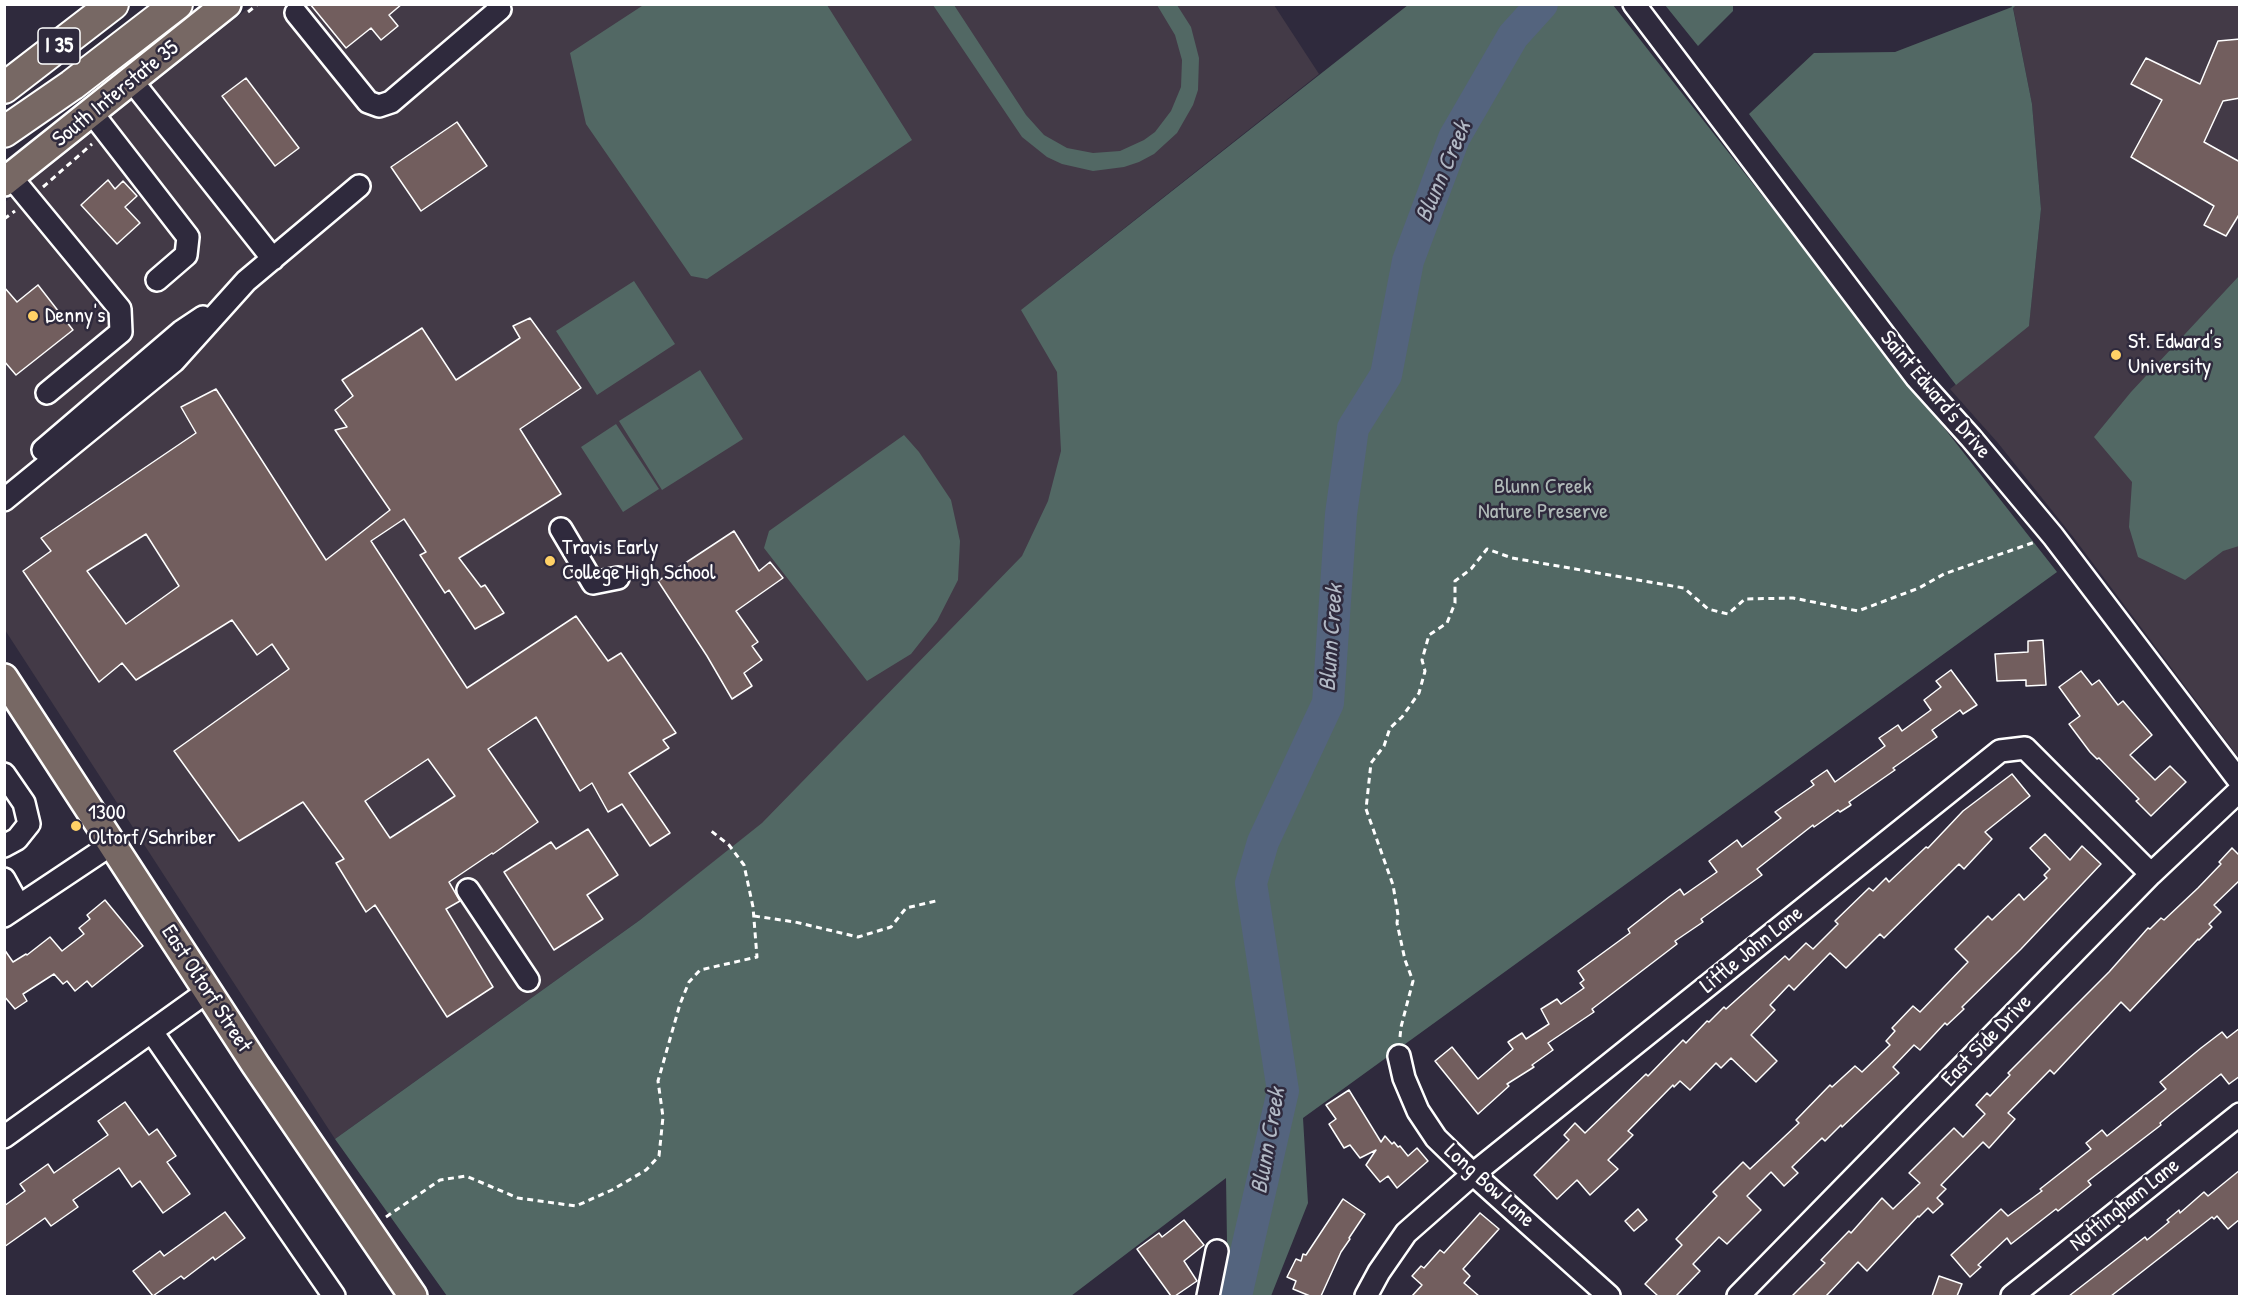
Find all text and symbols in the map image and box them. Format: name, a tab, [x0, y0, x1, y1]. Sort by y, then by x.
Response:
road number: I 35	[38, 28, 80, 64]
street label: South Interstate 35	[48, 35, 184, 153]
water label: Blunn Creek	[1410, 117, 1478, 227]
place label: Denny's	[45, 303, 105, 329]
marker: Denny's	[26, 309, 40, 323]
street label: Saint Edward's Drive	[1874, 326, 1996, 464]
place label: St. Edward's University	[2128, 329, 2222, 380]
marker: St. Edward's University	[2109, 348, 2123, 362]
park label: Blunn Creek Nature Preserve	[1478, 474, 1608, 526]
place label: Travis Early College High School	[562, 535, 716, 586]
marker: Travis Early College High School	[543, 554, 557, 568]
water label: Blunn Creek	[1314, 584, 1350, 692]
place label: 1300 Oltorf/Schriber	[88, 800, 216, 852]
marker: 1300 Oltorf/Schriber	[69, 819, 83, 833]
street label: Little John Lane	[1695, 901, 1809, 999]
street label: East Oltorf Street	[155, 920, 257, 1058]
street label: East Side Drive	[1936, 989, 2038, 1093]
water label: Blunn Creek	[1246, 1086, 1292, 1196]
street label: Long Bow Lane	[1438, 1139, 1540, 1233]
street label: Nottingham Lane	[2065, 1153, 2185, 1257]

